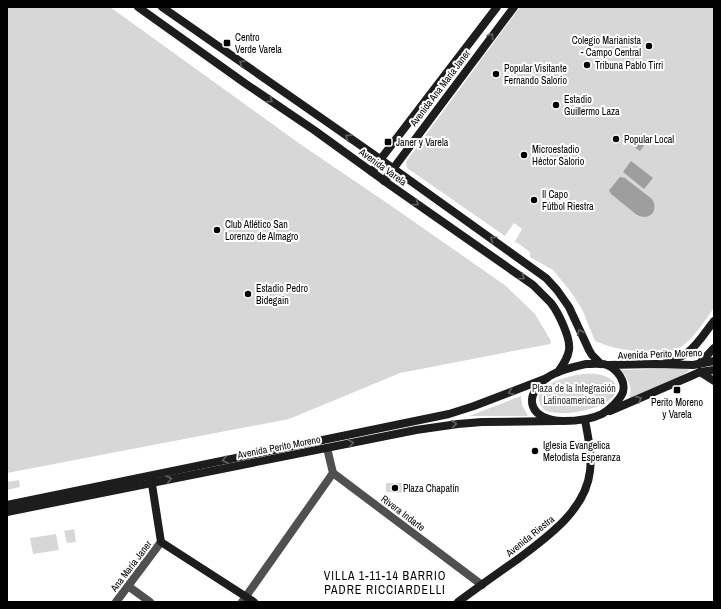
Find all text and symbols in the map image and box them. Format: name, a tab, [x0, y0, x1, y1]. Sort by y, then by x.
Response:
place label: Centro Verde Varela	[235, 31, 282, 56]
one-way arrow	[487, 34, 494, 41]
place label: Colegio Marianista - Campo Central	[572, 34, 641, 59]
marker: Centro Verde Varela	[222, 38, 232, 48]
marker: Colegio Marianista - Campo Central	[644, 41, 654, 51]
street label: Avenida Ana María Janer	[406, 47, 473, 130]
place label: Tribuna Pablo Tirri	[595, 59, 663, 72]
one-way arrow	[239, 60, 246, 68]
marker: Tribuna Pablo Tirri	[582, 60, 592, 70]
place label: Popular Visitante Fernando Salorio	[504, 62, 567, 87]
marker: Popular Visitante Fernando Salorio	[491, 69, 501, 79]
place label: Estadio Guillermo Laza	[564, 93, 620, 118]
one-way arrow	[265, 95, 272, 102]
marker: Estadio Guillermo Laza	[551, 100, 561, 110]
place label: Popular Local	[624, 133, 674, 146]
marker: Popular Local	[611, 134, 621, 144]
one-way arrow	[346, 135, 353, 142]
place label: Janer y Varela	[396, 136, 449, 149]
marker: Janer y Varela	[383, 137, 393, 147]
place label: Microestadio Héctor Salorio	[532, 143, 585, 168]
street label: Avenida Varela	[356, 145, 410, 189]
marker: Microestadio Héctor Salorio	[519, 150, 529, 160]
place label: Il Capo Fútbol Riestra	[542, 188, 594, 213]
marker: Il Capo Fútbol Riestra	[529, 195, 539, 205]
one-way arrow	[411, 198, 418, 205]
place label: Club Atlético San Lorenzo de Almagro	[225, 218, 299, 243]
marker: Club Atlético San Lorenzo de Almagro	[212, 225, 222, 235]
one-way arrow	[490, 236, 497, 244]
one-way arrow	[518, 272, 525, 279]
place label: Estadio Pedro Bidegain	[256, 282, 308, 307]
marker: Estadio Pedro Bidegain	[243, 289, 253, 299]
one-way arrow	[577, 328, 585, 335]
street label: Avenida Perito Moreno	[617, 346, 703, 362]
park label: Plaza de la Integración Latinoamericana	[532, 382, 616, 407]
marker: Perito Moreno y Varela	[672, 385, 682, 395]
one-way arrow	[507, 387, 514, 395]
one-way arrow	[636, 395, 643, 403]
place label: Perito Moreno y Varela	[651, 396, 703, 421]
one-way arrow	[451, 420, 457, 429]
street label: Avenida Perito Moreno	[235, 433, 322, 462]
one-way arrow	[348, 439, 354, 447]
place label: Iglesia Evangelica Metodista Esperanza	[543, 439, 621, 464]
marker: Iglesia Evangelica Metodista Esperanza	[530, 446, 540, 456]
one-way arrow	[221, 456, 228, 464]
one-way arrow	[166, 476, 172, 484]
place label: Plaza Chapatín	[403, 482, 459, 495]
marker: Plaza Chapatín	[390, 483, 400, 493]
street label: Rivera Indarte	[378, 492, 428, 534]
street label: Avenida Riestra	[502, 512, 557, 560]
street label: Ana María Janer	[107, 538, 155, 595]
district label: VILLA 1-11-14 BARRIO PADRE RICCIARDELLI	[324, 568, 446, 598]

